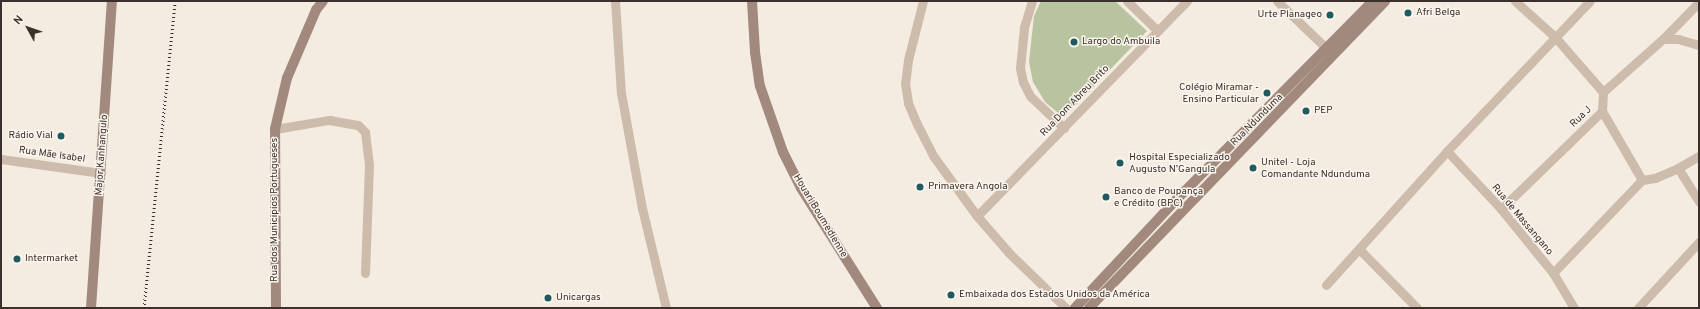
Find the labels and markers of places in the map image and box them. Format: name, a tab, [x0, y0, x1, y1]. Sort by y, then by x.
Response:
place label: Afri Belga	[1416, 7, 1460, 19]
marker: Afri Belga	[1403, 8, 1413, 18]
place label: Urte Planageo	[1258, 9, 1322, 21]
marker: Urte Planageo	[1325, 10, 1335, 20]
place label: Largo do Ambuila	[1082, 36, 1161, 48]
marker: Largo do Ambuila	[1069, 37, 1079, 47]
place label: Colégio Miramar - Ensino Particular	[1179, 81, 1259, 104]
marker: Colégio Miramar - Ensino Particular	[1262, 88, 1272, 98]
place label: PEP	[1314, 105, 1333, 117]
marker: PEP	[1301, 106, 1311, 116]
place label: Rádio Vial	[8, 130, 53, 142]
marker: Rádio Vial	[56, 131, 66, 141]
place label: Hospital Especializado Augusto N’Gangula	[1129, 151, 1230, 174]
place label: Unitel - Loja Comandante Ndunduma	[1261, 156, 1370, 180]
marker: Hospital Especializado Augusto N’Gangula	[1114, 157, 1126, 169]
marker: Unitel - Loja Comandante Ndunduma	[1248, 163, 1258, 173]
place label: Primavera Angola	[928, 181, 1008, 193]
marker: Primavera Angola	[915, 182, 925, 192]
place label: Banco de Poupança e Crédito (BPC)	[1114, 185, 1203, 208]
marker: Banco de Poupança e Crédito (BPC)	[1101, 192, 1111, 202]
place label: Intermarket	[25, 253, 78, 265]
marker: Intermarket	[12, 254, 22, 264]
place label: Embaixada dos Estados Unidos da América	[959, 289, 1150, 301]
marker: Embaixada dos Estados Unidos da América	[946, 290, 956, 300]
place label: Unicargas	[556, 292, 601, 304]
marker: Unicargas	[543, 293, 553, 303]

